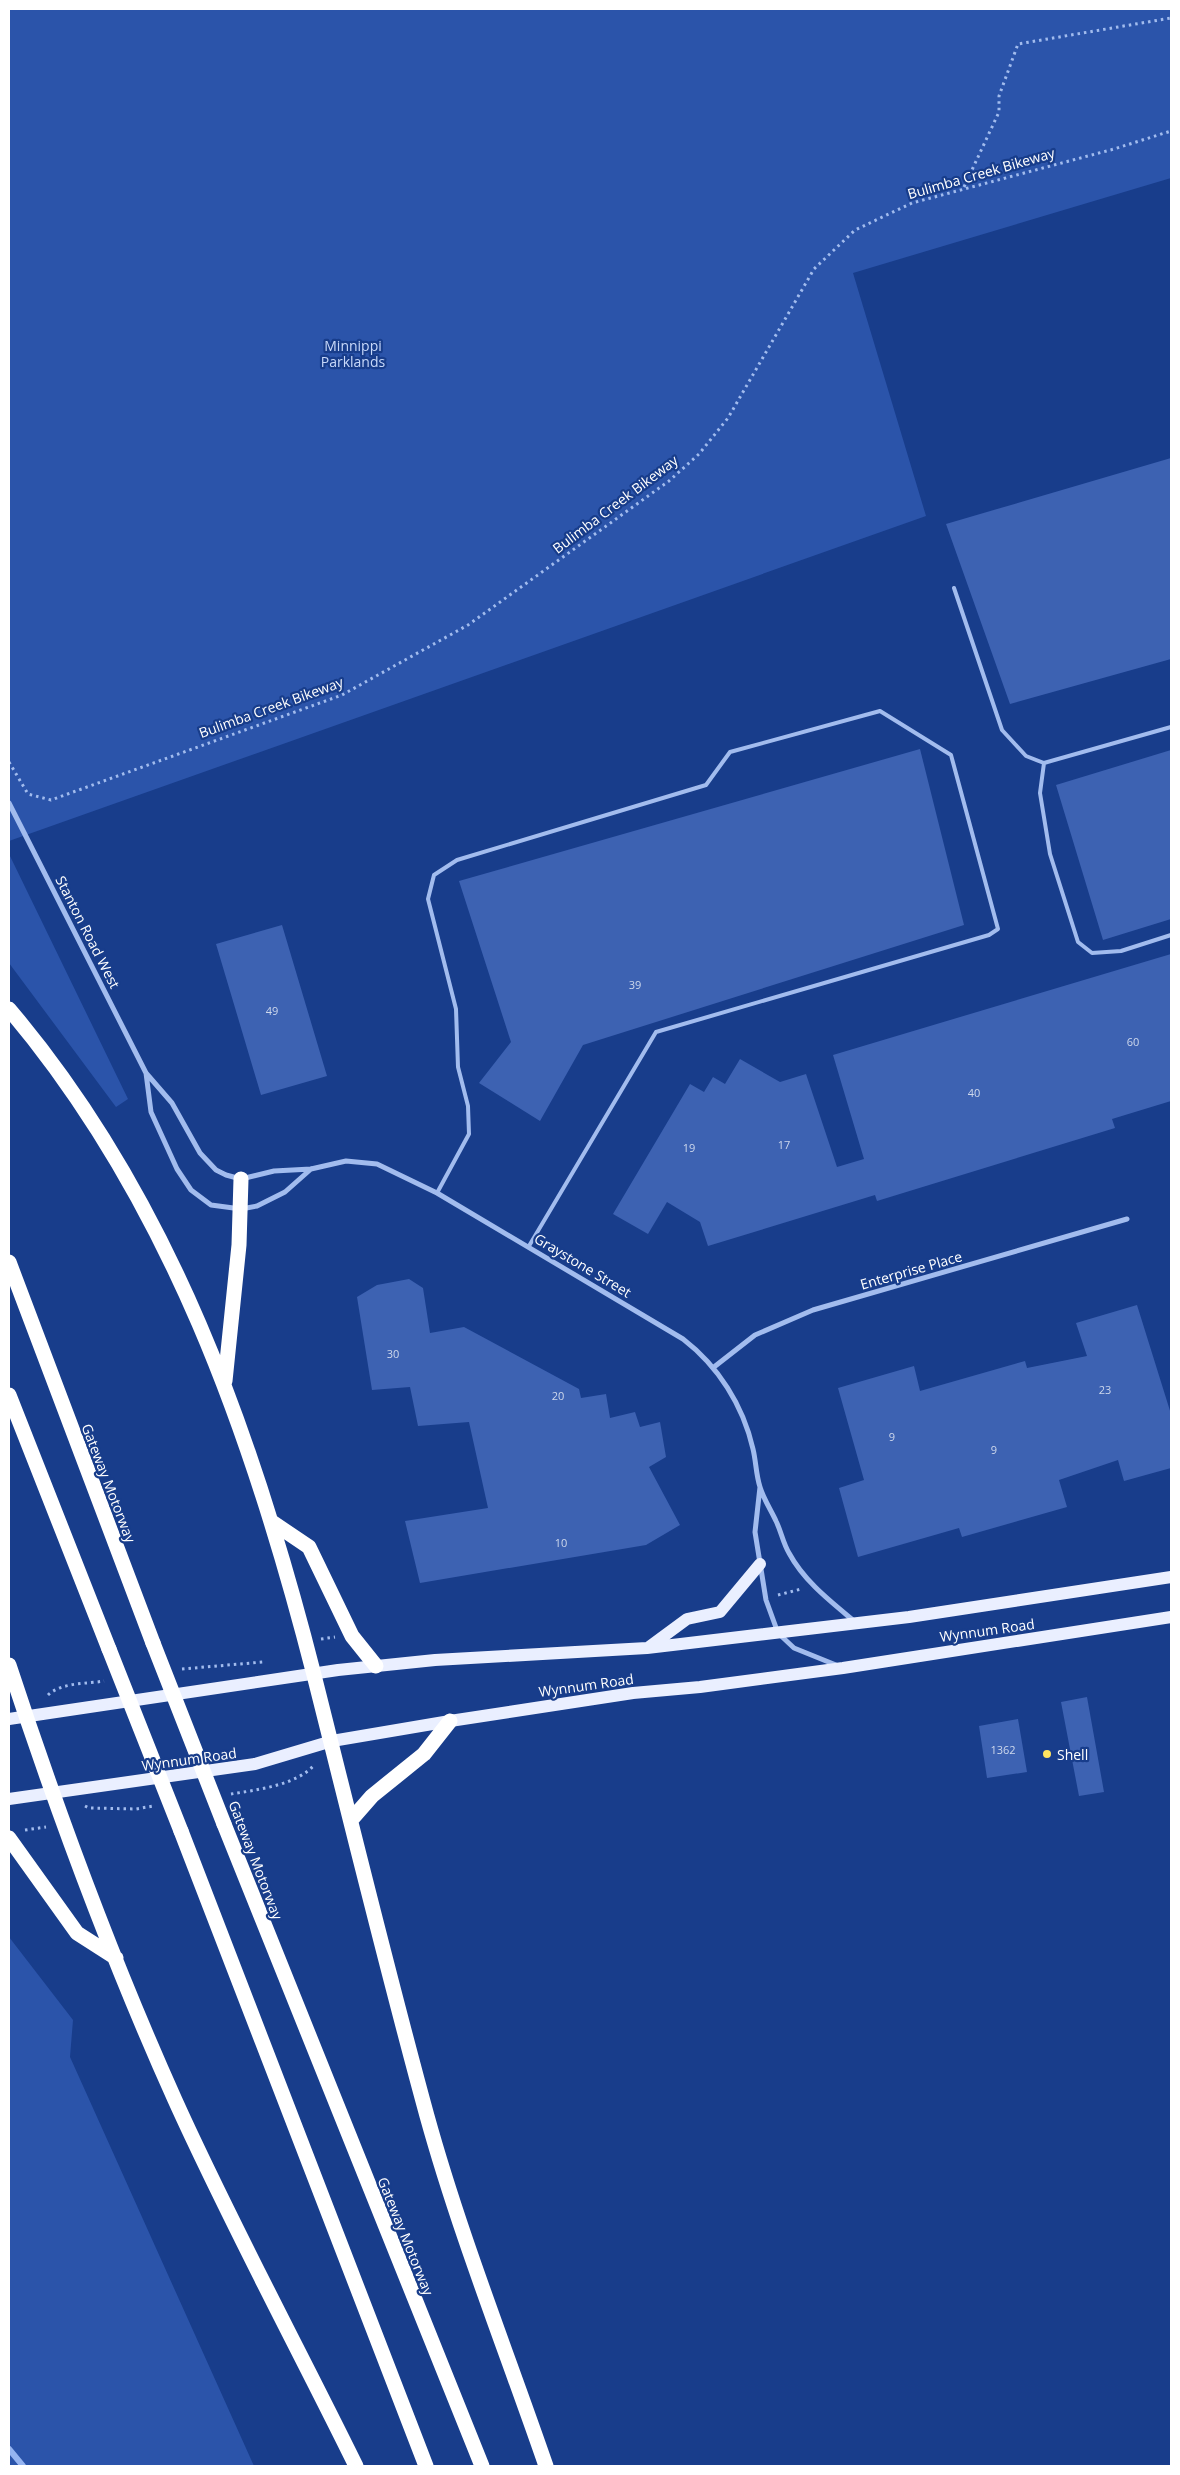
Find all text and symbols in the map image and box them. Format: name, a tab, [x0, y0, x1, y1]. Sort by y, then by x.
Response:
street label: Bulimba Creek Bikeway	[905, 143, 1058, 203]
park label: Minnippi Parklands	[321, 336, 386, 371]
street label: Bulimba Creek Bikeway	[548, 450, 682, 557]
street label: Bulimba Creek Bikeway	[196, 672, 347, 742]
street label: Stanton Road West	[51, 872, 125, 992]
house number: 39	[629, 977, 641, 992]
house number: 49	[266, 1003, 278, 1018]
house number: 60	[1127, 1034, 1139, 1049]
house number: 40	[968, 1085, 980, 1100]
house number: 17	[778, 1137, 790, 1152]
house number: 19	[683, 1140, 695, 1155]
street label: Graystone Street	[531, 1229, 635, 1301]
street label: Enterprise Place	[858, 1246, 964, 1294]
house number: 30	[387, 1346, 399, 1361]
house number: 23	[1099, 1382, 1111, 1397]
house number: 20	[552, 1388, 564, 1403]
street label: Gateway Motorway	[78, 1421, 141, 1546]
house number: 9	[889, 1429, 895, 1444]
house number: 9	[991, 1442, 997, 1457]
house number: 10	[555, 1535, 567, 1550]
street label: Wynnum Road	[938, 1614, 1036, 1646]
street label: Wynnum Road	[537, 1669, 635, 1701]
house number: 1362	[990, 1742, 1016, 1757]
street label: Wynnum Road	[140, 1743, 238, 1775]
place label: Shell	[1057, 1745, 1088, 1764]
marker: Shell	[1041, 1748, 1053, 1760]
street label: Gateway Motorway	[225, 1798, 288, 1923]
street label: Gateway Motorway	[374, 2174, 439, 2299]

